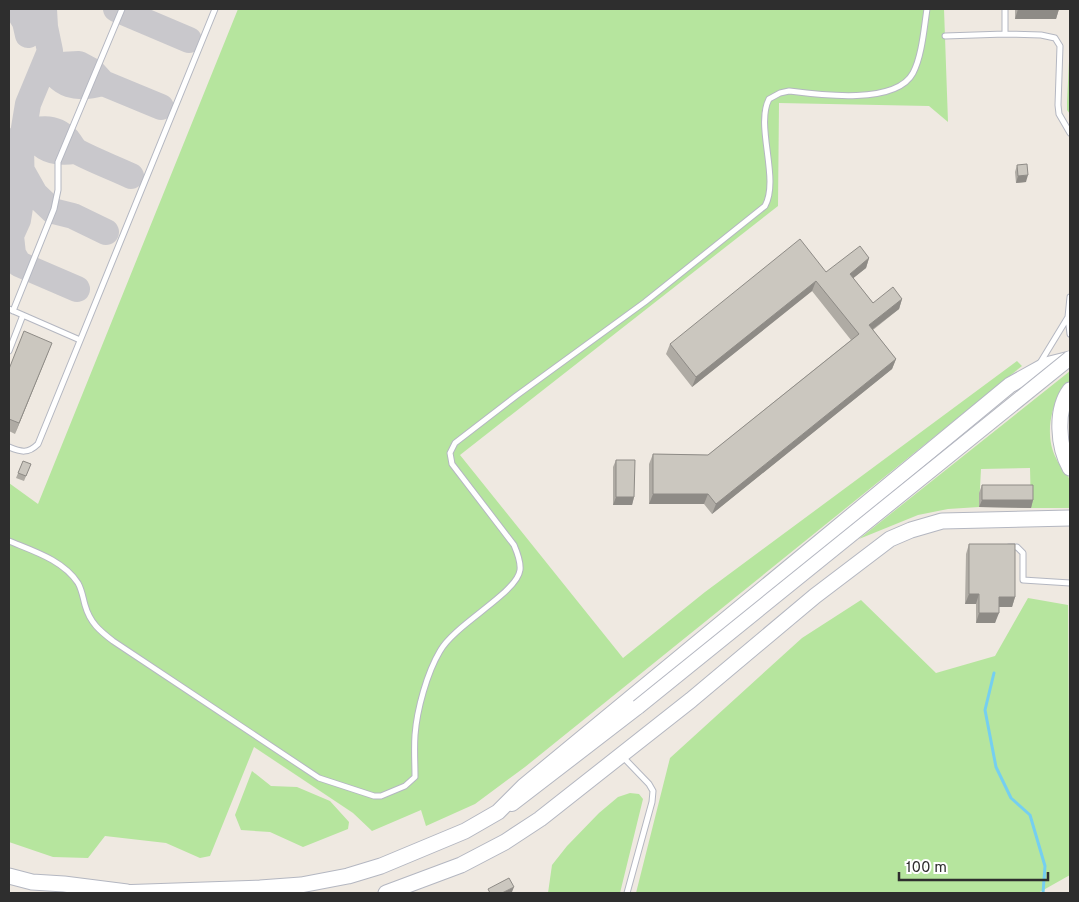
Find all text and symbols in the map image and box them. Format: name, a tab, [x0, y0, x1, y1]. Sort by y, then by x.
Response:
scale bar	[899, 850, 1048, 882]
text: 100 m	[906, 859, 947, 878]

